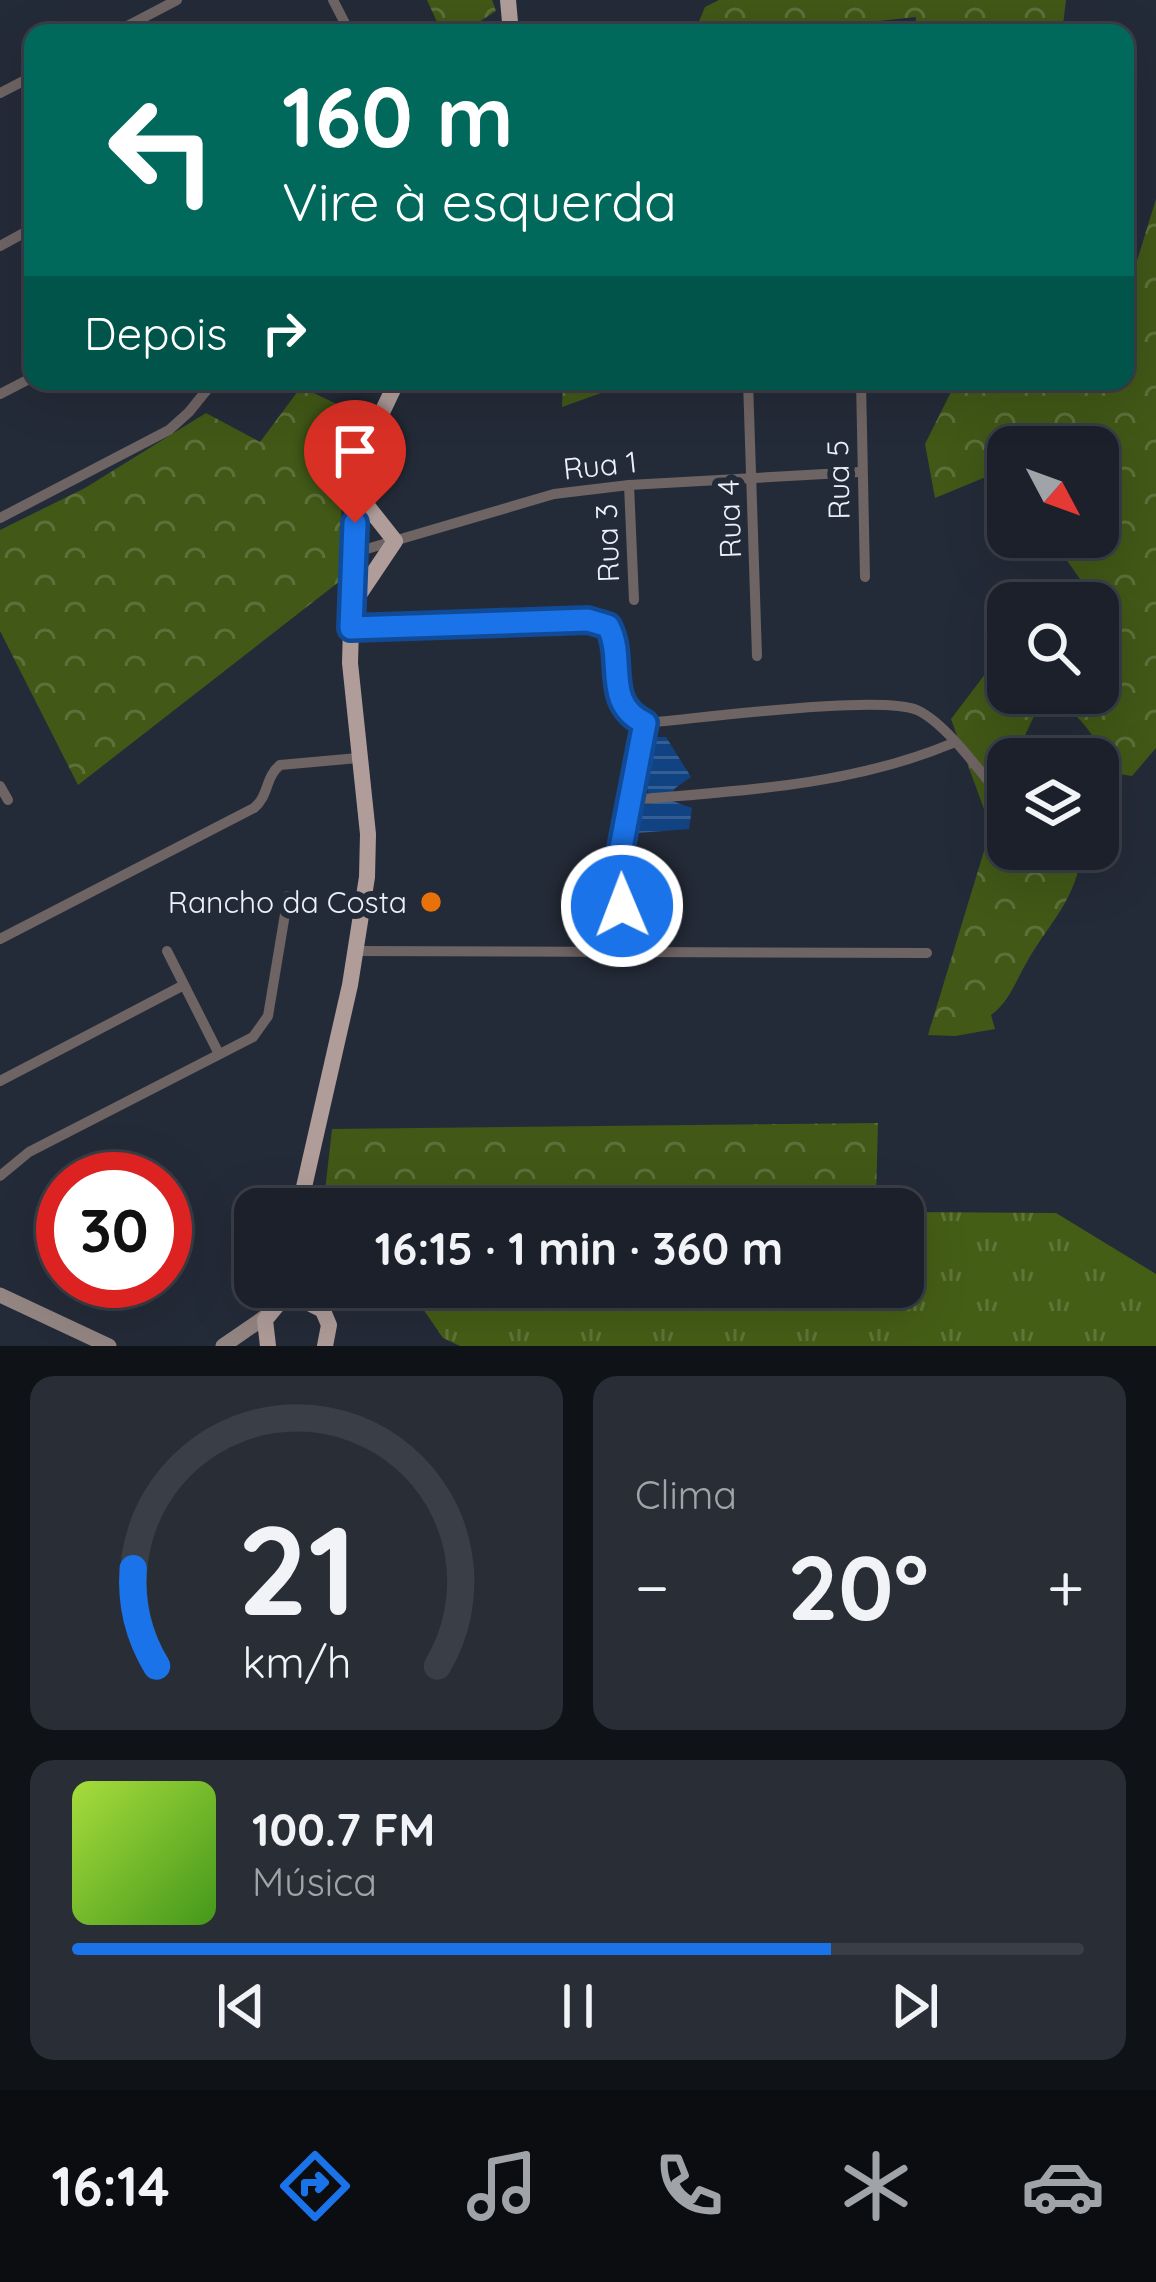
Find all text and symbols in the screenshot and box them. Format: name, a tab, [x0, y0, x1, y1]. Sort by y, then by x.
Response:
text: 160 m	[282, 63, 514, 168]
icon: left	[84, 72, 240, 228]
text: Vire à esquerda	[282, 167, 677, 235]
icon: right	[251, 300, 317, 366]
text: Depois	[84, 305, 227, 361]
pin	[304, 400, 406, 523]
icon: arrive	[322, 418, 388, 484]
north arrow	[987, 426, 1119, 558]
map controls	[987, 426, 1119, 870]
street label: Rua 5	[818, 440, 858, 520]
street label: Rua 1	[561, 442, 639, 488]
street label: Rua 4	[709, 479, 749, 559]
street label: Rua 3	[587, 503, 627, 583]
button: search	[987, 582, 1119, 714]
button: layers	[987, 738, 1119, 870]
position arrow	[559, 843, 685, 969]
place label: Rancho da Costa	[168, 883, 407, 921]
marker: Rancho da Costa	[418, 889, 444, 915]
speed limit sign: 30	[36, 1152, 192, 1308]
text: 16:15 · 1 min · 360 m	[375, 1220, 783, 1276]
text: Clima	[635, 1470, 737, 1519]
text: 21	[237, 1490, 356, 1646]
text: 20°	[787, 1530, 929, 1643]
text: −	[635, 1545, 669, 1628]
text: +	[1047, 1545, 1084, 1628]
text: km/h	[242, 1635, 351, 1689]
text: 100.7 FM	[252, 1801, 435, 1857]
text: Música	[252, 1857, 377, 1906]
icon: previous	[208, 1973, 274, 2039]
icon: pause	[545, 1973, 611, 2039]
icon: next	[882, 1973, 948, 2039]
icon: directions	[273, 2144, 357, 2228]
icon: music	[460, 2144, 544, 2228]
icon: phone	[647, 2144, 731, 2228]
icon: climate	[834, 2144, 918, 2228]
icon: car	[1021, 2144, 1105, 2228]
text: 16:14	[51, 2152, 170, 2220]

